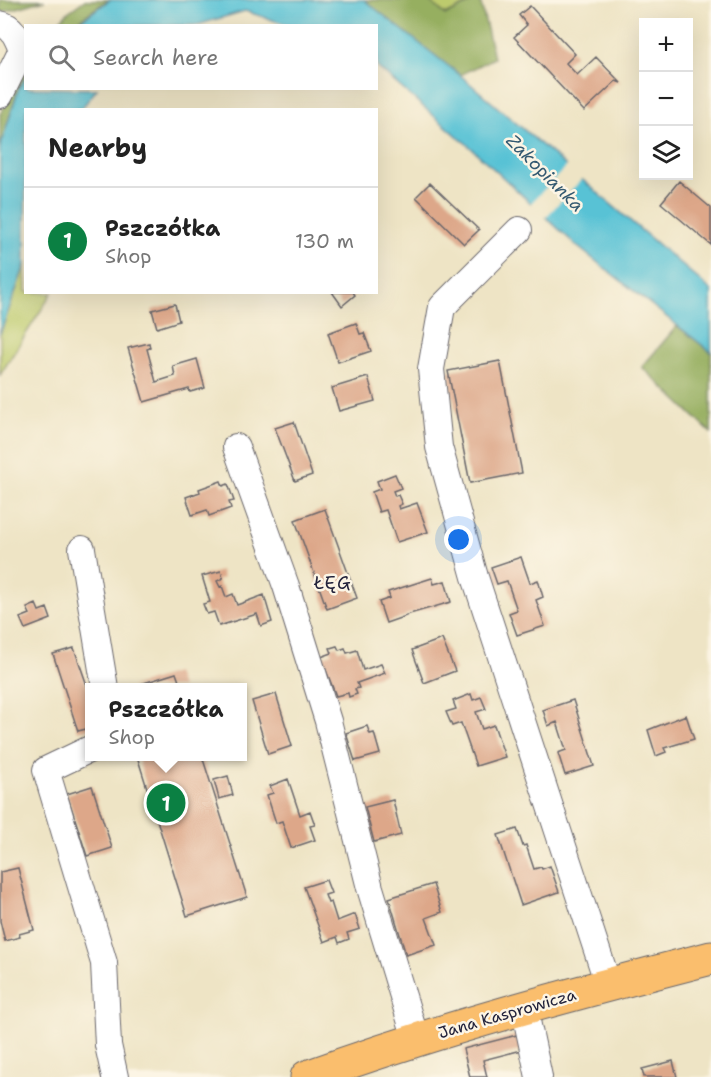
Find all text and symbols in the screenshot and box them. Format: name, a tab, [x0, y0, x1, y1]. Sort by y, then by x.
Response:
map controls	[639, 18, 693, 180]
button: +	[639, 18, 693, 72]
search box	[24, 24, 378, 90]
icon: search	[45, 41, 78, 74]
text: Search here	[93, 43, 219, 72]
button: −	[639, 72, 693, 126]
button: layers	[639, 126, 693, 180]
water label: Zakopianka	[501, 129, 589, 217]
text: Nearby	[48, 130, 147, 165]
text: Pszczółka	[105, 214, 220, 243]
text: 1	[63, 228, 72, 254]
text: 130 m	[295, 228, 354, 254]
text: Shop	[105, 243, 152, 269]
your location	[444, 525, 473, 554]
district label: ŁĘG	[313, 571, 352, 595]
popup	[85, 683, 247, 761]
text: Pszczółka	[108, 695, 224, 724]
text: Shop	[108, 724, 155, 750]
pin: 1	[146, 780, 186, 826]
street label: Jana Kasprowicza	[436, 984, 578, 1043]

